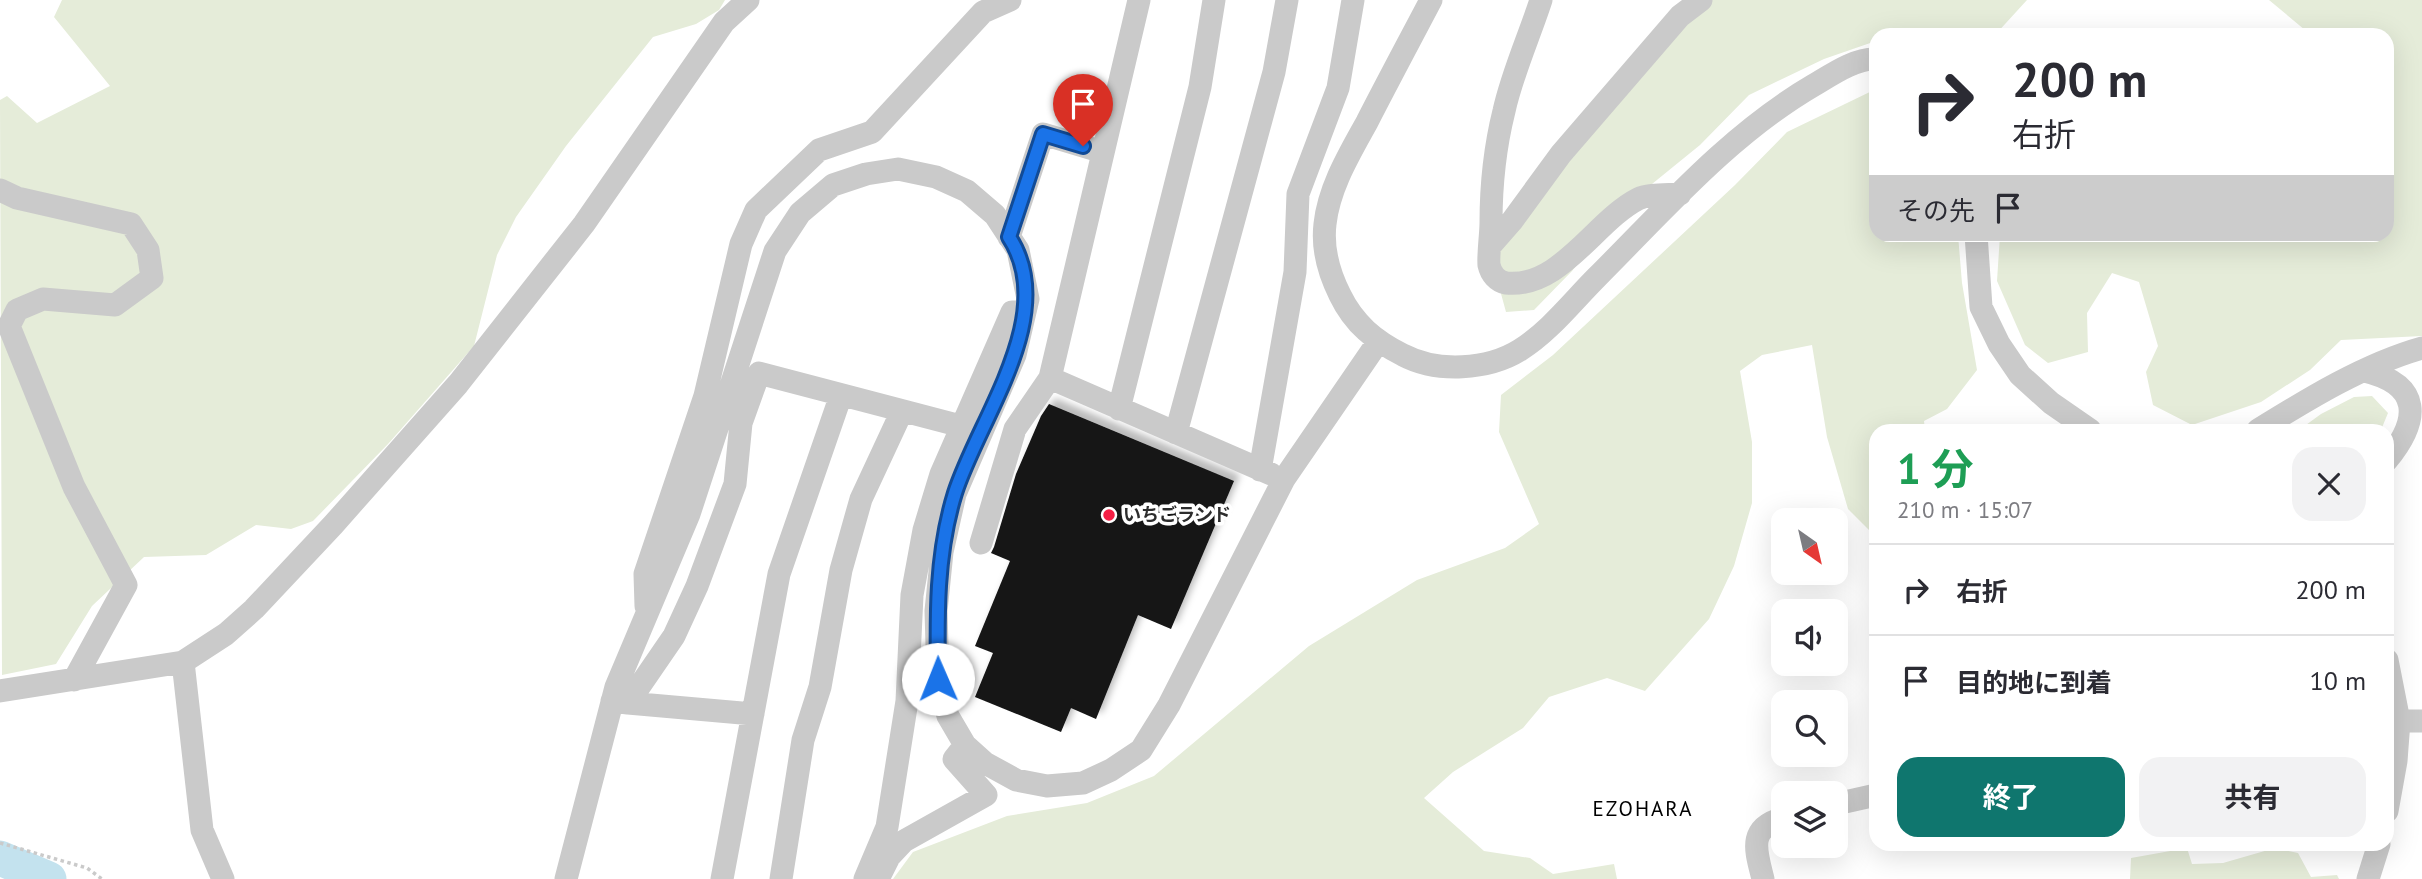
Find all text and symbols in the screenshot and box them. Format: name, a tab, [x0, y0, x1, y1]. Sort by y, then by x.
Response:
text: 200 m	[2012, 47, 2147, 111]
icon: right	[1897, 56, 1988, 147]
pin	[1053, 74, 1113, 146]
icon: arrive	[1064, 85, 1102, 123]
text: 右折	[2012, 113, 2076, 155]
icon: arrive	[1989, 189, 2027, 227]
text: その先	[1897, 194, 1975, 227]
text: 1 分	[1897, 441, 1973, 496]
button: close	[2292, 447, 2366, 521]
text: 210 m · 15:07	[1897, 495, 2033, 524]
place label: いちごランド	[1123, 503, 1231, 526]
marker: いちごランド	[1101, 507, 1117, 523]
north arrow	[1771, 508, 1848, 584]
map controls	[1771, 508, 1848, 858]
icon: right	[1897, 571, 1935, 609]
text: 200 m	[2295, 573, 2366, 606]
text: 右折	[1956, 575, 2008, 608]
button: sound	[1771, 599, 1848, 676]
position arrow	[901, 642, 975, 716]
icon: arrive	[1897, 662, 1935, 700]
text: 10 m	[2310, 664, 2366, 697]
text: 目的地に到着	[1956, 666, 2112, 699]
button: search	[1771, 690, 1848, 767]
button: 終了	[1897, 757, 2125, 837]
button: 共有	[2139, 757, 2366, 837]
button: layers	[1771, 781, 1848, 858]
district label: EZOHARA	[1592, 795, 1694, 822]

